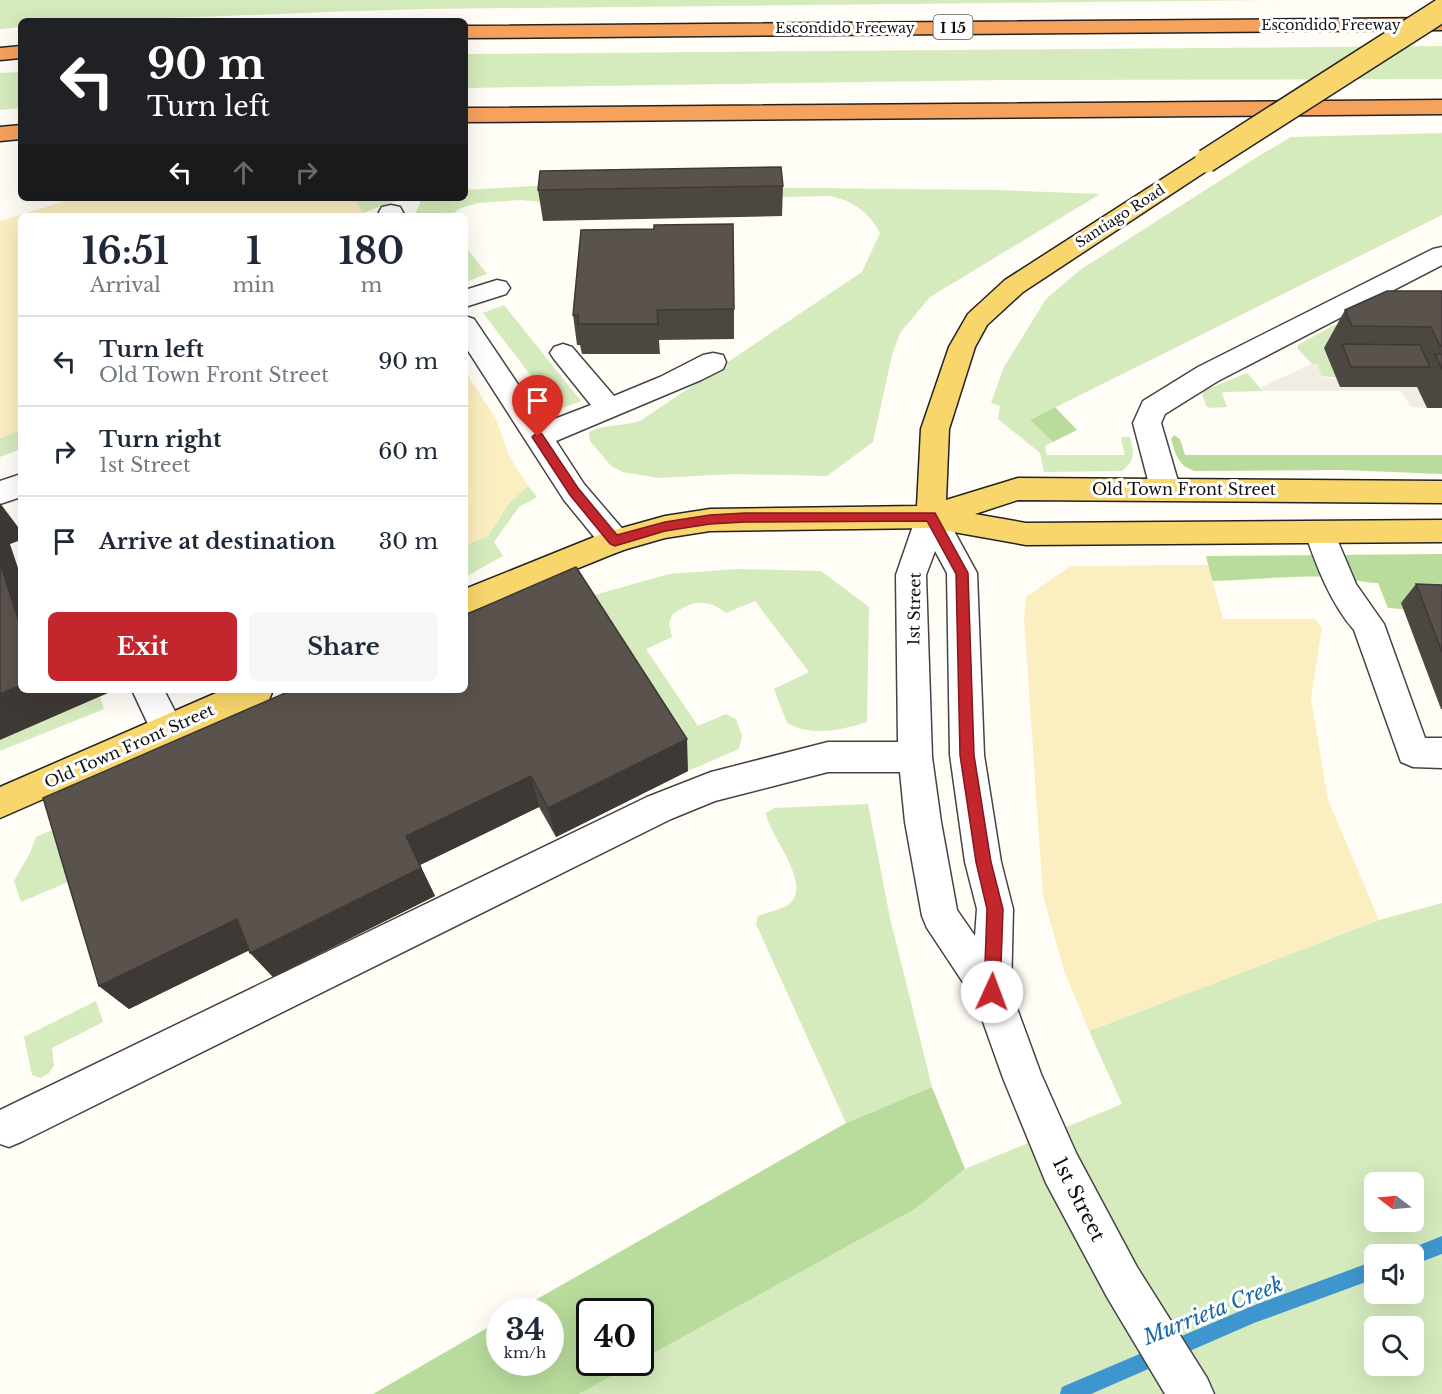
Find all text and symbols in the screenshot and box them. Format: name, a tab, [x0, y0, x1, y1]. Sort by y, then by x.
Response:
road number: I 15	[934, 15, 972, 39]
street label: Escondido Freeway	[1261, 16, 1401, 34]
street label: Escondido Freeway	[775, 19, 915, 37]
text: 90 m	[147, 38, 265, 90]
icon: left	[48, 42, 126, 120]
text: Turn left	[147, 90, 270, 123]
icon: left	[164, 156, 197, 189]
icon: ahead	[227, 156, 260, 189]
icon: right	[290, 156, 323, 189]
street label: Santiago Road	[1072, 180, 1169, 252]
text: 16:51	[82, 229, 169, 274]
text: 1	[246, 229, 262, 274]
text: 180	[339, 229, 404, 274]
text: Arrival	[90, 273, 161, 297]
text: min	[233, 273, 275, 297]
text: m	[361, 273, 382, 297]
text: Turn left	[99, 336, 204, 363]
icon: left	[48, 345, 81, 378]
text: 90 m	[378, 348, 438, 375]
text: Old Town Front Street	[99, 363, 329, 387]
pin	[512, 375, 563, 437]
icon: arrive	[521, 384, 554, 417]
text: Turn right	[99, 426, 221, 453]
icon: right	[48, 435, 81, 468]
text: 60 m	[378, 438, 438, 465]
text: 1st Street	[99, 453, 190, 477]
street label: Old Town Front Street	[1092, 479, 1276, 499]
icon: arrive	[48, 525, 81, 558]
text: Arrive at destination	[99, 528, 336, 555]
text: 30 m	[379, 528, 438, 555]
street label: 1st Street	[903, 572, 925, 646]
button: Exit	[48, 612, 237, 681]
button: Share	[249, 612, 438, 681]
street label: Old Town Front Street	[41, 699, 217, 793]
position arrow	[960, 960, 1024, 1024]
street label: 1st Street	[1048, 1153, 1111, 1246]
north arrow	[1364, 1172, 1424, 1232]
map controls	[1364, 1172, 1424, 1376]
button: sound	[1364, 1244, 1424, 1304]
water label: Murrieta Creek	[1138, 1271, 1287, 1351]
speed limit sign: 40	[576, 1298, 654, 1376]
text: 34	[505, 1311, 545, 1348]
button: search	[1364, 1316, 1424, 1376]
text: km/h	[504, 1343, 546, 1362]

